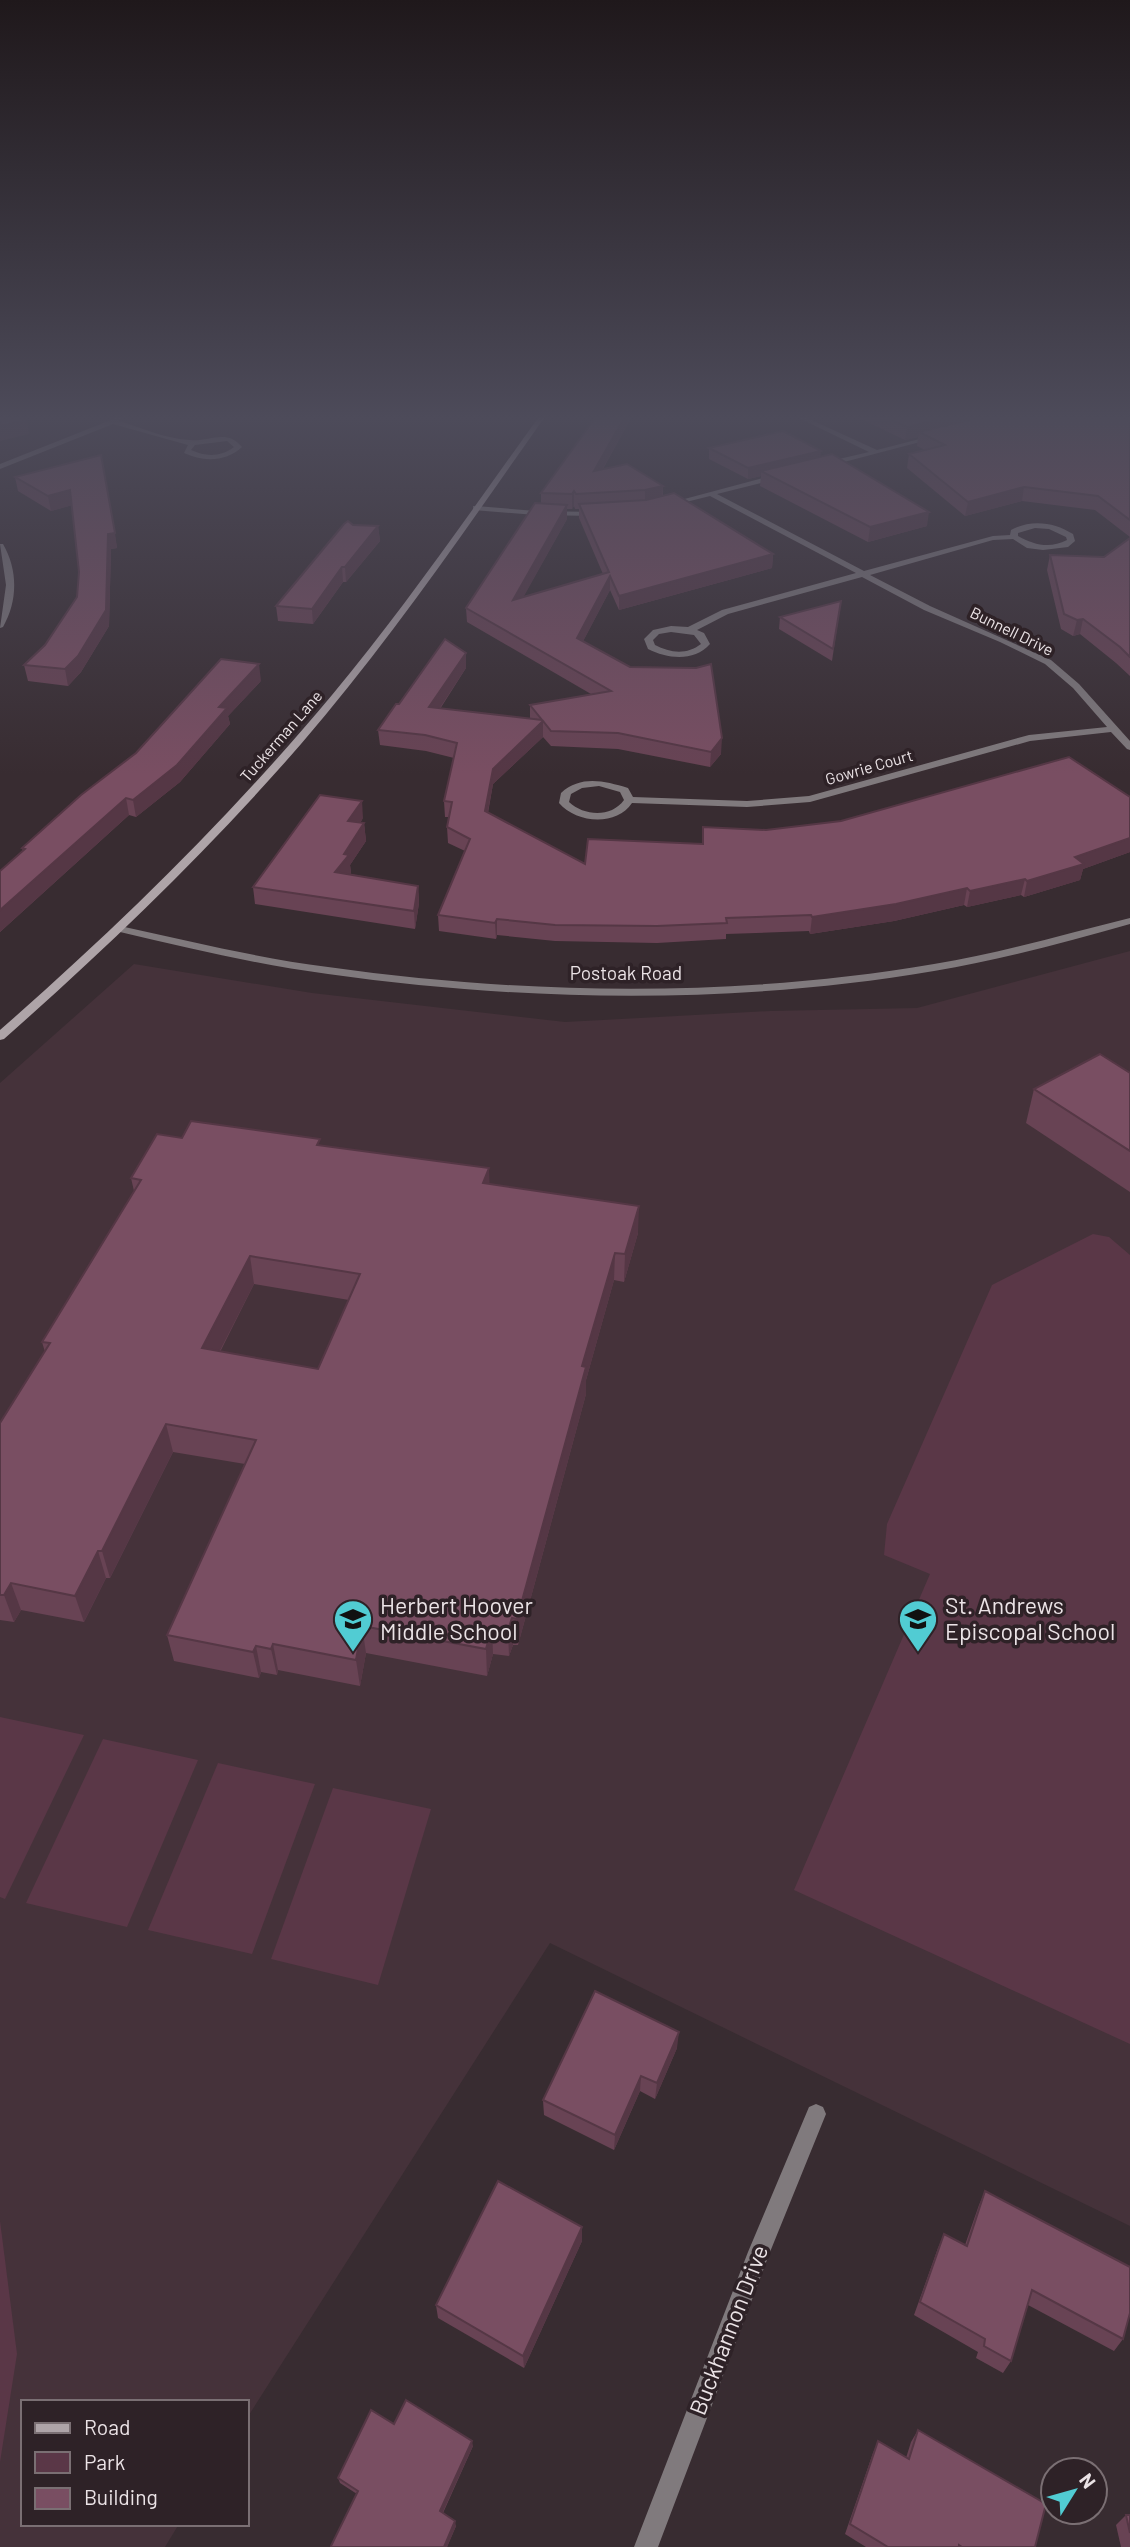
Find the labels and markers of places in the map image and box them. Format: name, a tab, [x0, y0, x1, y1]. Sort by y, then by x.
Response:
place label: Herbert Hoover Middle School	[380, 1591, 533, 1645]
place label: St. Andrews Episcopal School	[945, 1591, 1115, 1645]
school or university icon: Herbert Hoover Middle School	[332, 1598, 374, 1653]
school or university icon: St. Andrews Episcopal School	[897, 1598, 939, 1653]

